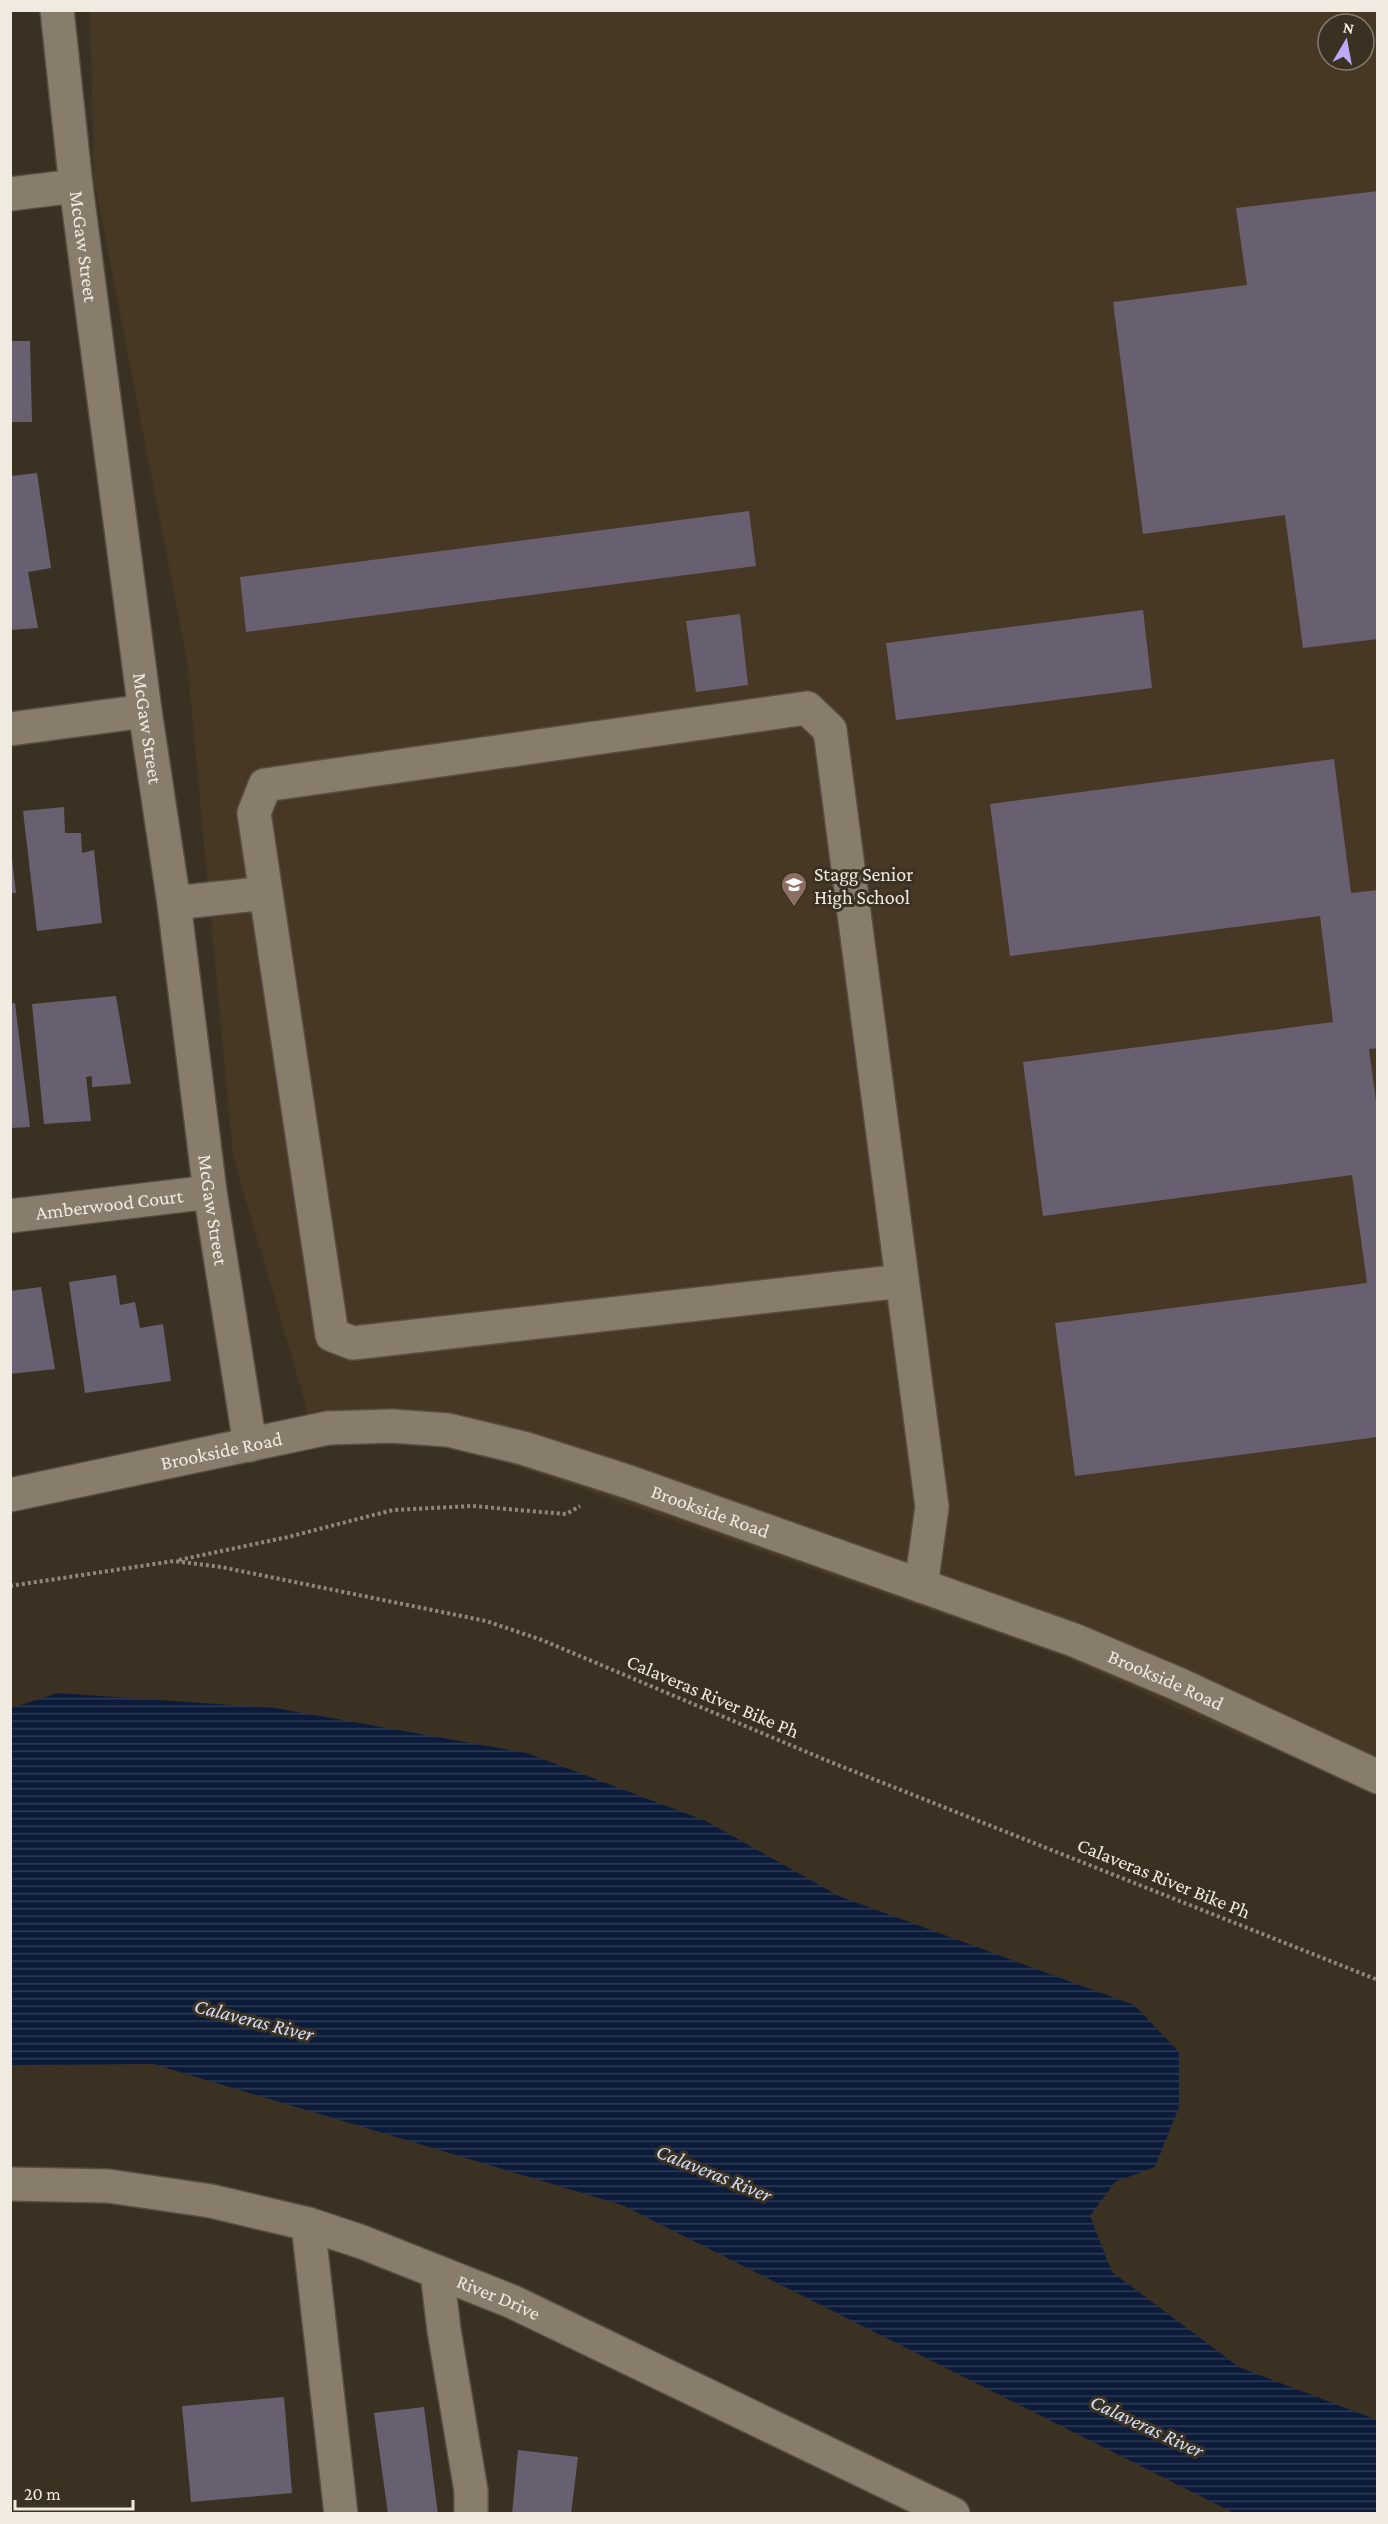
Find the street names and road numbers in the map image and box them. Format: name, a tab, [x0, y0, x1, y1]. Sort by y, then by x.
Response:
street label: McGaw Street	[66, 189, 102, 304]
street label: McGaw Street	[129, 671, 167, 786]
street label: McGaw Street	[194, 1153, 232, 1267]
street label: Amberwood Court	[34, 1184, 185, 1224]
street label: Brookside Road	[159, 1427, 285, 1474]
street label: Brookside Road	[648, 1480, 773, 1542]
street label: Brookside Road	[1105, 1645, 1228, 1715]
street label: Calaveras River Bike Ph	[624, 1650, 803, 1742]
street label: Calaveras River Bike Ph	[1074, 1833, 1254, 1923]
street label: River Drive	[454, 2270, 544, 2325]

